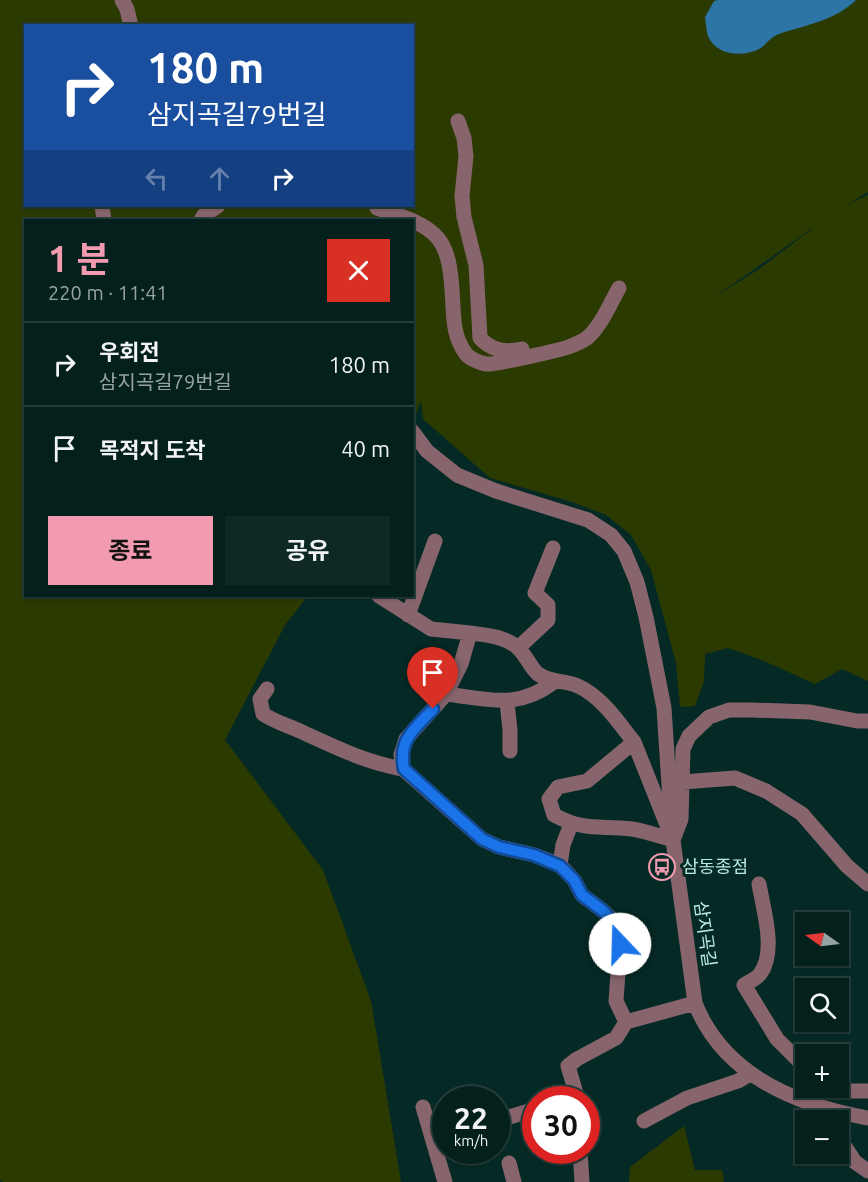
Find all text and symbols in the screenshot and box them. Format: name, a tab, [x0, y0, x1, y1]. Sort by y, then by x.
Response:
text: 180 m	[147, 44, 264, 91]
icon: right	[48, 48, 126, 126]
text: 삼지곡길79번길	[147, 99, 327, 129]
icon: left	[140, 162, 173, 195]
icon: ahead	[203, 162, 236, 195]
icon: right	[266, 162, 299, 195]
text: 1 분	[48, 238, 110, 279]
button: close	[327, 239, 390, 302]
text: 220 m · 11:41	[48, 281, 168, 304]
text: 우회전	[99, 339, 160, 364]
icon: right	[48, 348, 81, 381]
text: 180 m	[329, 352, 390, 377]
text: 삼지곡길79번길	[99, 370, 232, 393]
icon: arrive	[48, 432, 81, 465]
text: 40 m	[341, 436, 390, 461]
text: 목적지 도착	[99, 437, 205, 462]
button: 종료	[48, 516, 213, 585]
button: 공유	[225, 516, 390, 585]
pin	[407, 647, 458, 709]
icon: arrive	[416, 656, 449, 689]
bus stop icon: 삼동종점	[647, 852, 677, 882]
place label: 삼동종점	[682, 856, 748, 876]
street label: 삼지곡길	[691, 900, 721, 968]
position arrow	[588, 912, 652, 976]
north arrow	[795, 912, 849, 966]
map controls	[795, 912, 849, 1164]
button: search	[795, 978, 849, 1032]
button: +	[795, 1044, 849, 1098]
speed limit sign: 30	[522, 1086, 600, 1164]
text: 22	[454, 1101, 488, 1135]
button: −	[795, 1110, 849, 1164]
text: km/h	[454, 1132, 488, 1149]

